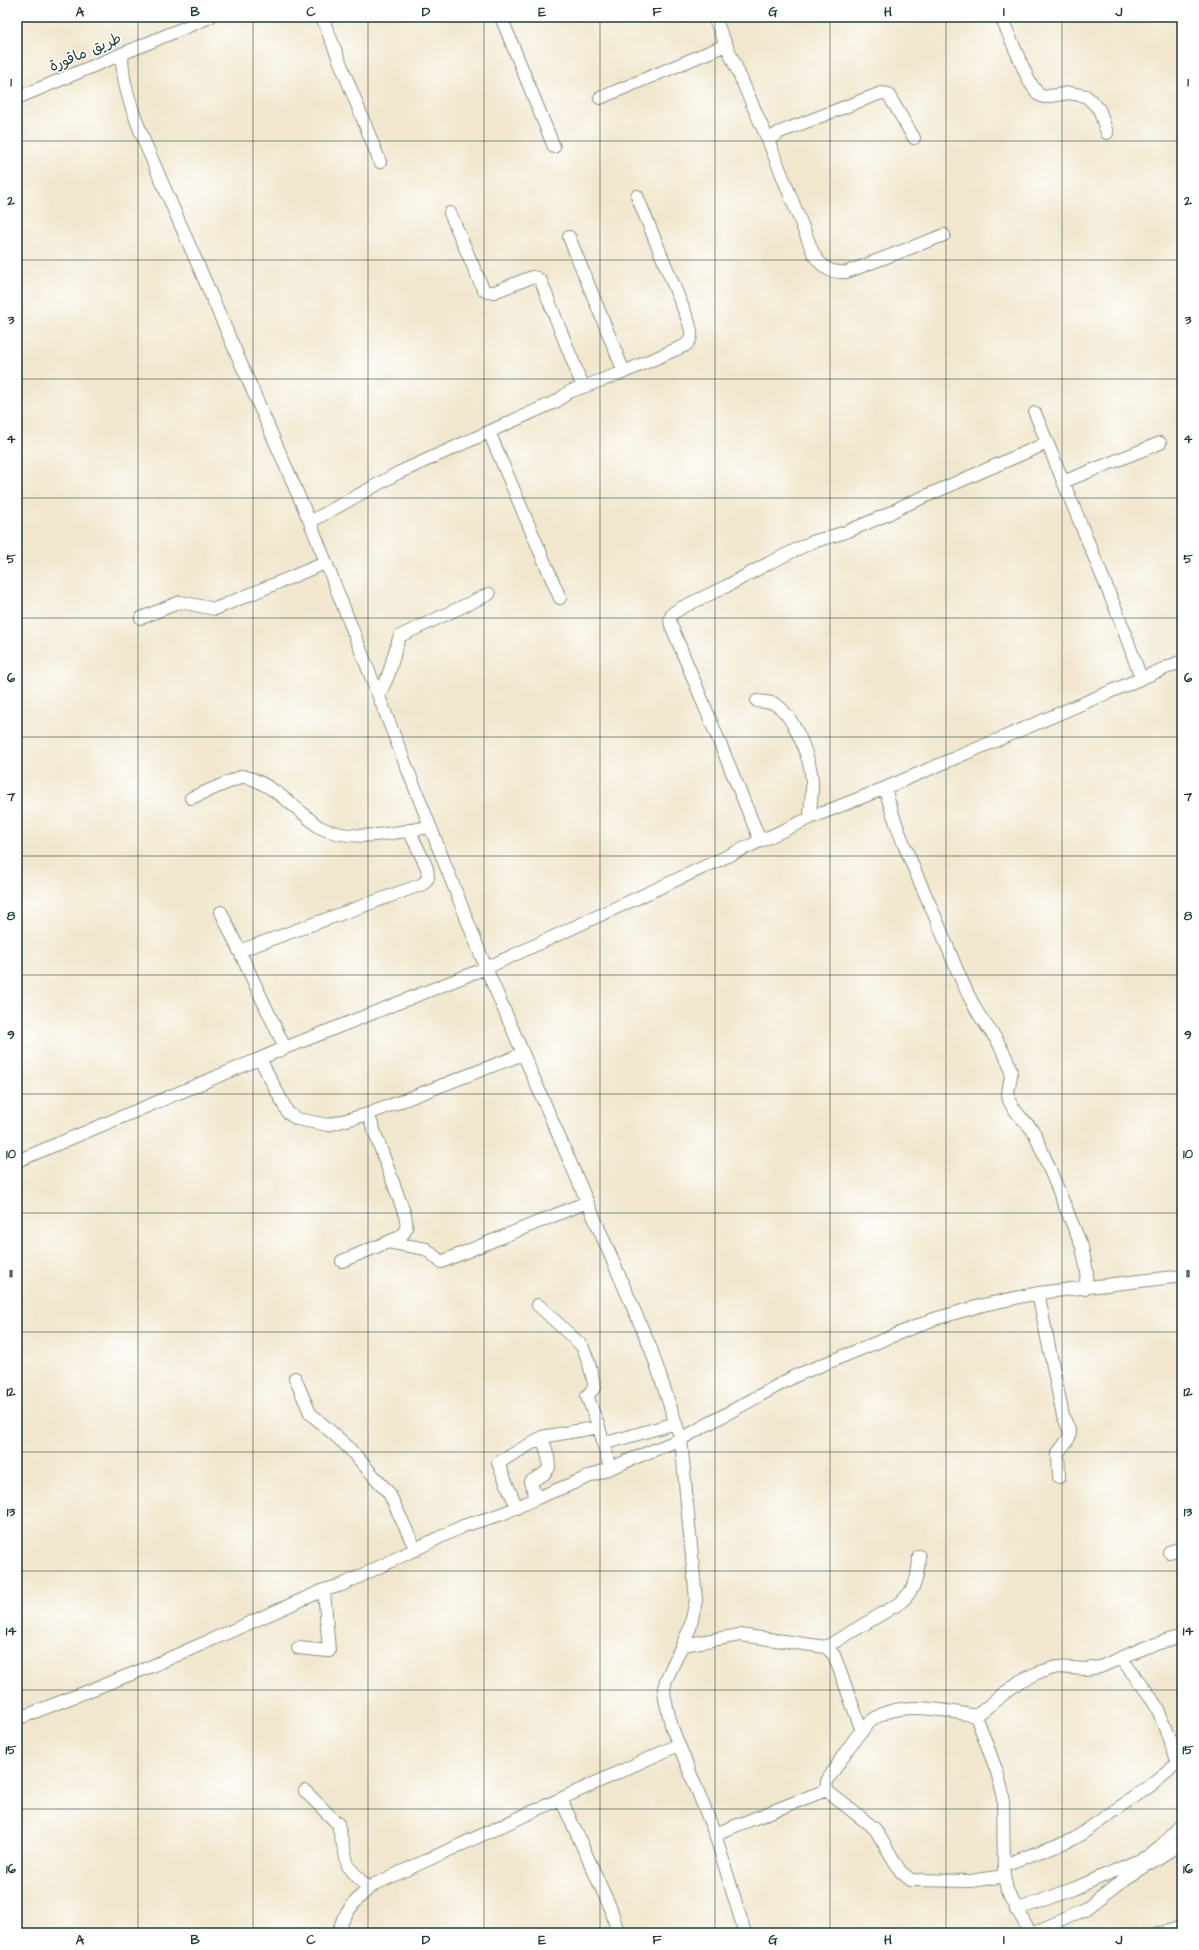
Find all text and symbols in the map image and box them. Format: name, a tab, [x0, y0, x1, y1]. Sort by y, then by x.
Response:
text: A	[76, 3, 85, 21]
text: B	[190, 3, 200, 21]
text: C	[306, 3, 316, 21]
text: D	[422, 3, 431, 21]
text: E	[538, 3, 546, 21]
text: F	[652, 3, 662, 21]
text: G	[768, 3, 778, 21]
text: H	[884, 3, 892, 21]
text: I	[1003, 3, 1005, 21]
text: J	[1115, 3, 1123, 21]
street label: طريق ماقورة	[46, 28, 125, 77]
text: 1	[10, 73, 12, 91]
text: 1	[1187, 73, 1189, 91]
text: 2	[6, 192, 15, 210]
text: 2	[1183, 192, 1192, 210]
text: 3	[7, 311, 15, 329]
text: 3	[1184, 311, 1192, 329]
text: 4	[7, 430, 16, 448]
text: 4	[1184, 430, 1193, 448]
text: 5	[6, 550, 16, 568]
text: 5	[1183, 550, 1193, 568]
text: 6	[7, 669, 16, 687]
text: 6	[1184, 669, 1193, 687]
text: 7	[6, 788, 16, 806]
text: 7	[1183, 788, 1193, 806]
text: 8	[7, 907, 16, 925]
text: 8	[1184, 907, 1193, 925]
text: 9	[7, 1026, 15, 1044]
text: 9	[1184, 1026, 1192, 1044]
text: 10	[6, 1145, 17, 1163]
text: 10	[1183, 1145, 1194, 1163]
text: 11	[9, 1264, 13, 1282]
text: 11	[1186, 1264, 1190, 1282]
text: 12	[6, 1383, 16, 1401]
text: 12	[1183, 1383, 1193, 1401]
text: 13	[7, 1503, 16, 1521]
text: 13	[1184, 1503, 1193, 1521]
text: 14	[6, 1622, 16, 1640]
text: 14	[1183, 1622, 1193, 1640]
text: 15	[6, 1741, 17, 1759]
text: 15	[1183, 1741, 1194, 1759]
text: 16	[6, 1860, 17, 1878]
text: 16	[1183, 1860, 1194, 1878]
text: A	[76, 1931, 85, 1949]
text: B	[190, 1931, 200, 1949]
text: C	[306, 1931, 316, 1949]
text: D	[422, 1931, 431, 1949]
text: E	[538, 1931, 546, 1949]
text: F	[652, 1931, 662, 1949]
text: G	[768, 1931, 778, 1949]
text: H	[884, 1931, 892, 1949]
text: I	[1003, 1931, 1005, 1949]
text: J	[1115, 1931, 1123, 1949]

